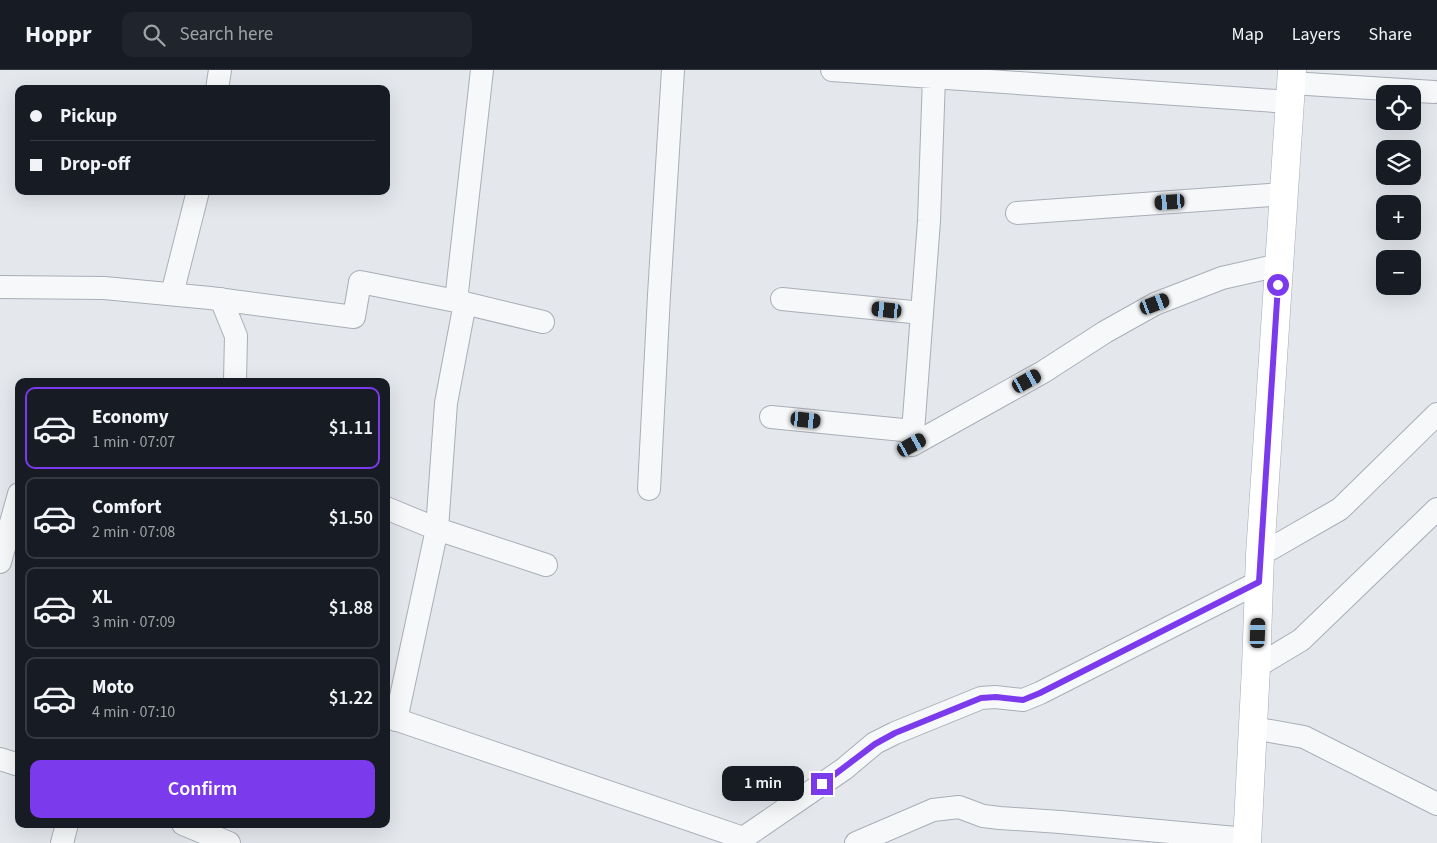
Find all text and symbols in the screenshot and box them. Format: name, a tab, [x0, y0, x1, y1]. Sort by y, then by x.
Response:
search box	[122, 12, 472, 57]
text: Hoppr	[25, 17, 92, 52]
icon: search	[140, 21, 168, 49]
text: Search here	[180, 21, 273, 48]
text: Map	[1232, 22, 1264, 47]
text: Layers	[1292, 22, 1341, 47]
text: Share	[1369, 22, 1412, 47]
map controls	[1376, 85, 1421, 295]
button: locate	[1376, 85, 1421, 130]
text: Pickup	[60, 103, 117, 130]
button: layers	[1376, 140, 1421, 185]
text: Drop-off	[60, 151, 130, 178]
car	[1154, 193, 1185, 211]
button: +	[1376, 195, 1421, 240]
button: −	[1376, 250, 1421, 295]
route start	[1267, 274, 1289, 296]
car	[1138, 292, 1171, 316]
car	[871, 301, 902, 319]
car	[1010, 367, 1043, 395]
text: Economy	[92, 404, 169, 431]
icon: car	[32, 406, 77, 451]
car	[790, 411, 821, 429]
text: $1.11	[329, 415, 373, 442]
text: 1 min · 07:07	[92, 431, 175, 453]
car	[895, 431, 928, 459]
text: Comfort	[92, 494, 162, 521]
icon: car	[32, 496, 77, 541]
text: $1.50	[329, 505, 373, 532]
text: 2 min · 07:08	[92, 521, 175, 543]
text: XL	[92, 584, 113, 611]
icon: car	[32, 586, 77, 631]
text: $1.88	[329, 595, 373, 622]
text: 3 min · 07:09	[92, 611, 175, 633]
car	[1249, 618, 1266, 648]
text: Moto	[92, 674, 134, 701]
icon: car	[32, 676, 77, 721]
text: $1.22	[329, 685, 373, 712]
text: 4 min · 07:10	[92, 701, 175, 723]
button: Confirm	[30, 760, 375, 818]
callout: 1 min	[722, 766, 804, 802]
text: 1 min	[744, 772, 782, 794]
route end	[811, 773, 833, 795]

